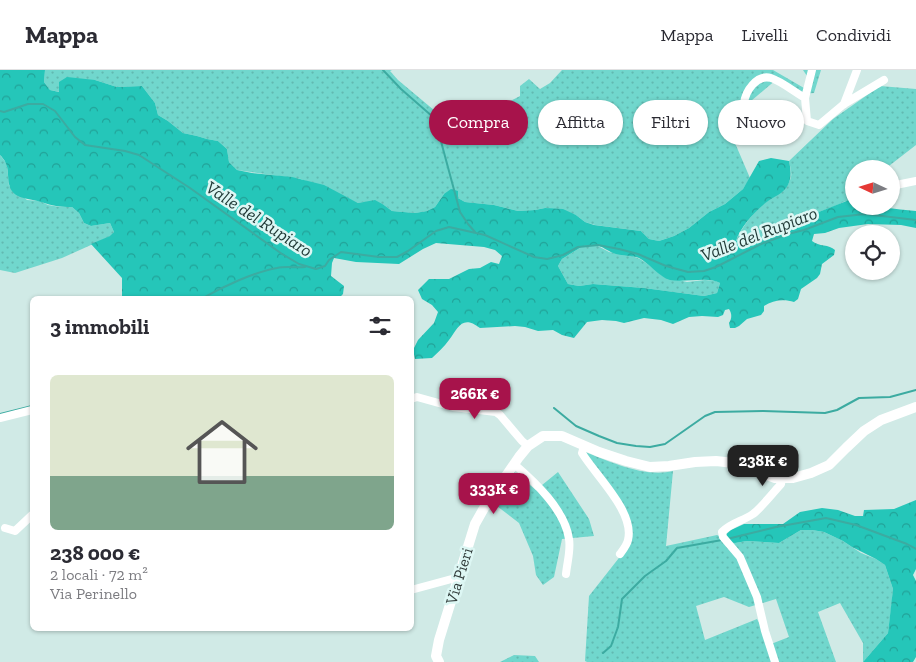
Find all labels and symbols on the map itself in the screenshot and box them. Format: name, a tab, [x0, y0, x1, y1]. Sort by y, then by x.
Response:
north arrow	[845, 160, 900, 215]
water label: Valle del Rupiaro	[201, 176, 317, 262]
water label: Valle del Rupiaro	[698, 202, 820, 266]
pin: 266K €	[434, 378, 516, 420]
pin: 238K €	[722, 444, 804, 487]
pin: 333K €	[453, 472, 535, 515]
street label: Via Pieri	[441, 545, 477, 608]

